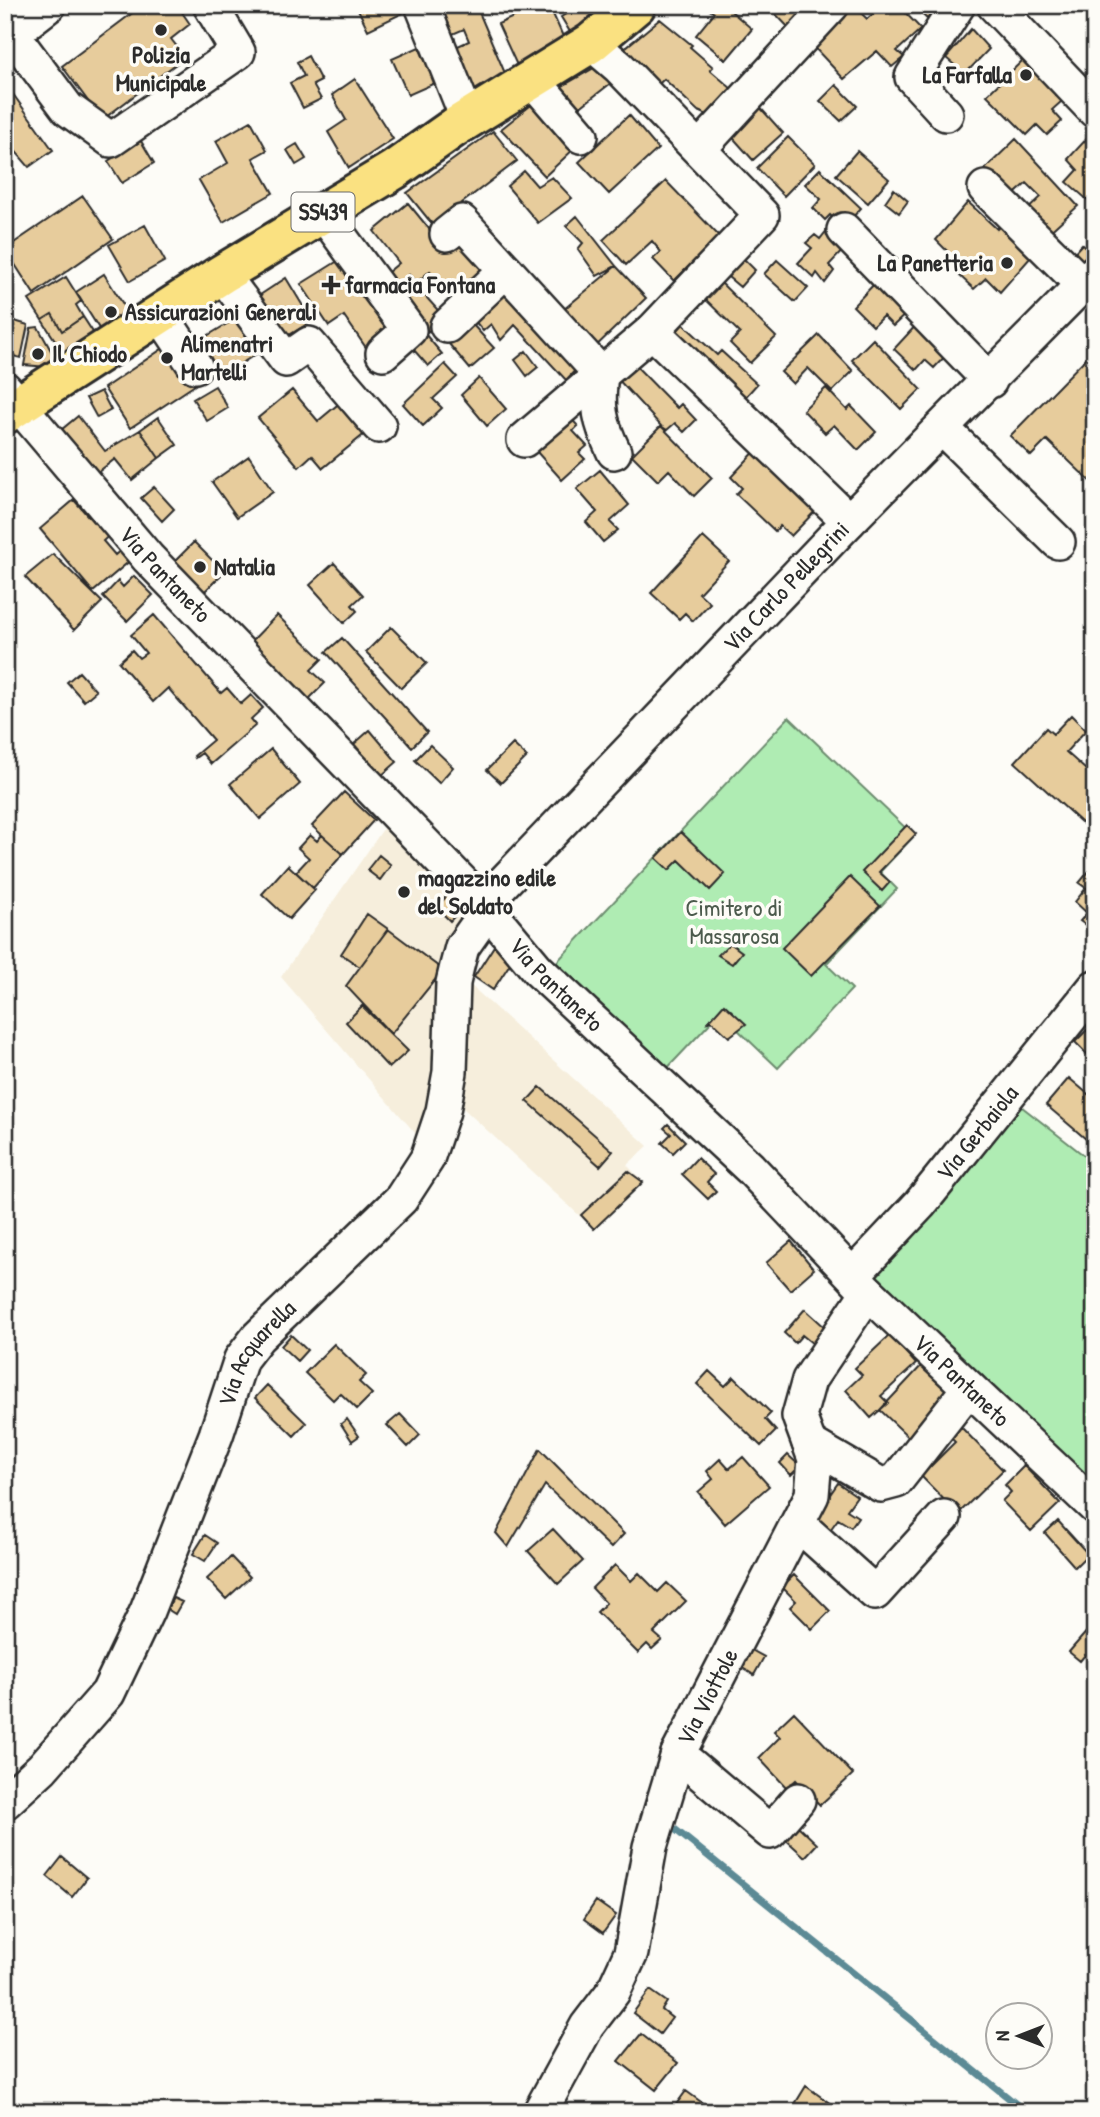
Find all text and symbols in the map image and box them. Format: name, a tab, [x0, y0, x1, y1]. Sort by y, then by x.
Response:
marker: Polizia Municipale	[153, 22, 169, 38]
place label: Polizia Municipale	[116, 38, 207, 99]
place label: La Farfalla	[923, 58, 1013, 90]
marker: La Farfalla	[1018, 67, 1034, 83]
road number: SS439	[292, 192, 354, 232]
place label: La Panetteria	[878, 246, 994, 278]
marker: La Panetteria	[999, 255, 1015, 271]
place label: farmacia Fontana	[345, 268, 496, 300]
marker: farmacia Fontana	[323, 277, 339, 293]
place label: Assicurazioni Generali	[125, 295, 317, 327]
marker: Assicurazioni Generali	[103, 304, 119, 320]
place label: Alimenatri Martelli	[181, 327, 273, 387]
place label: Il Chiodo	[52, 337, 127, 369]
marker: Il Chiodo	[30, 346, 46, 362]
marker: Alimenatri Martelli	[159, 350, 175, 366]
street label: Via Carlo Pellegrini	[715, 513, 856, 658]
street label: Via Pantaneto	[112, 519, 219, 629]
place label: Natalia	[214, 550, 276, 582]
marker: Natalia	[192, 559, 208, 575]
place label: magazzino edile del Soldato	[418, 861, 556, 921]
marker: magazzino edile del Soldato	[396, 884, 412, 900]
park label: Cimitero di Massarosa	[685, 891, 783, 951]
street label: Via Pantaneto	[502, 930, 611, 1038]
street label: Via Gerbaiola	[928, 1078, 1025, 1187]
street label: Via Acquarella	[210, 1292, 302, 1410]
street label: Via Pantaneto	[907, 1326, 1018, 1434]
street label: Via Viottole	[668, 1642, 745, 1750]
north arrow	[984, 2002, 1054, 2072]
text: N	[989, 2031, 1015, 2041]

